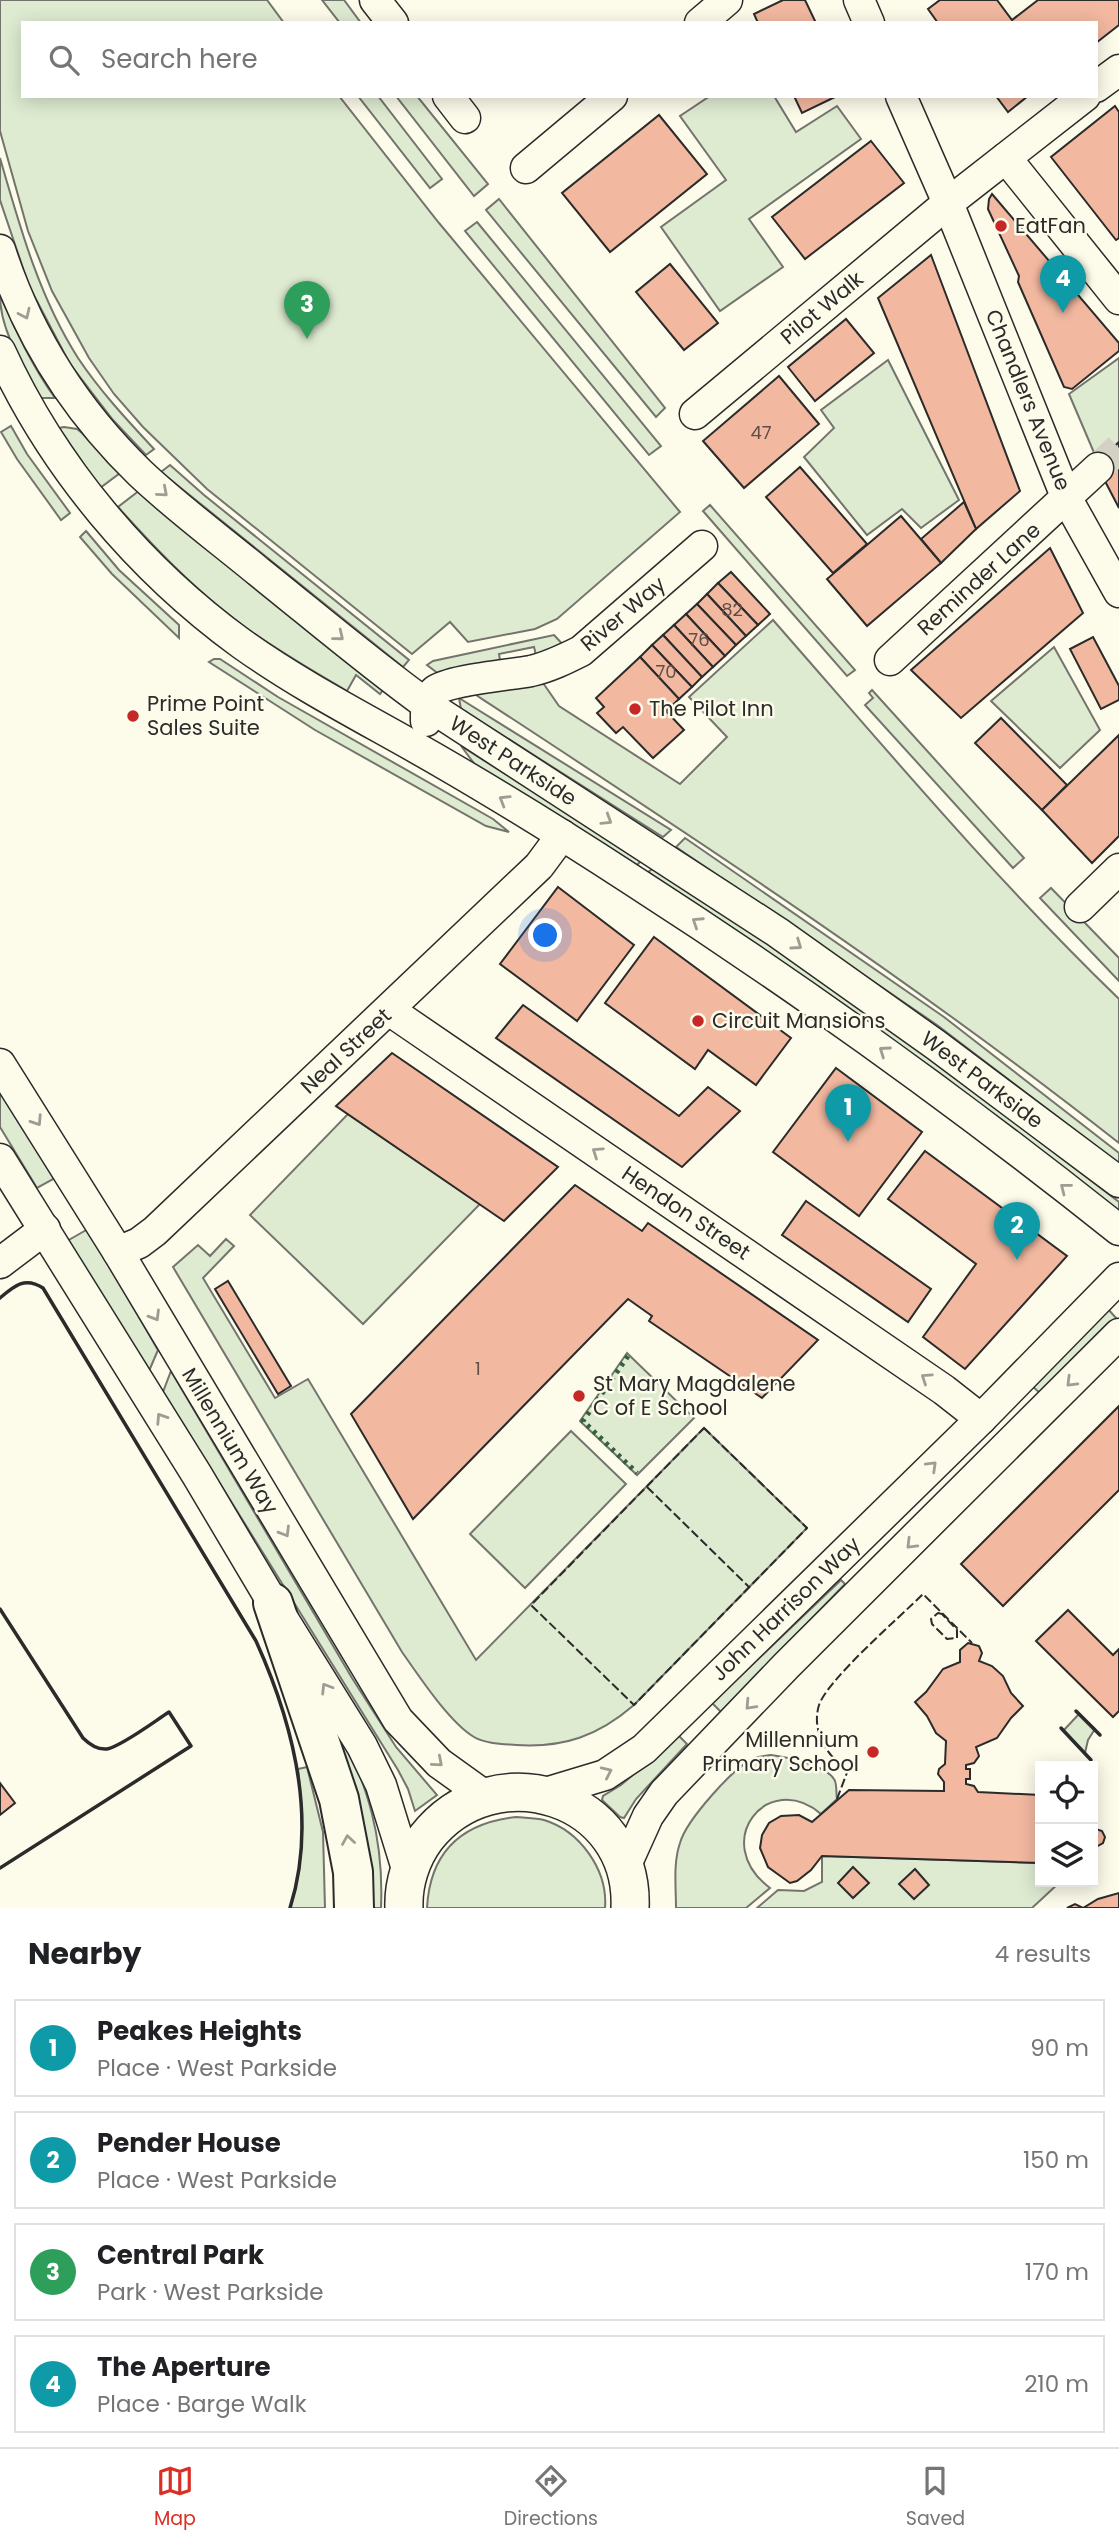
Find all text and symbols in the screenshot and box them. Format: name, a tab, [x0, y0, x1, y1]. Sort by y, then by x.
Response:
search box	[21, 21, 1098, 98]
icon: search	[45, 41, 83, 79]
text: Search here	[101, 41, 258, 77]
place label: EatFan	[1015, 211, 1086, 240]
marker: EatFan	[993, 218, 1009, 234]
pin: 4	[1040, 255, 1086, 313]
street label: Pilot Walk	[774, 264, 869, 351]
pin: 3	[284, 281, 330, 339]
street label: Chandlers Avenue	[979, 305, 1078, 495]
one-way arrow	[16, 307, 30, 319]
house number: 47	[750, 420, 772, 445]
one-way arrow	[154, 484, 167, 496]
street label: Reminder Lane	[911, 516, 1046, 642]
street label: River Way	[574, 569, 671, 658]
house number: 82	[721, 597, 743, 622]
house number: 76	[688, 627, 710, 652]
one-way arrow	[331, 628, 343, 641]
house number: 70	[655, 659, 677, 684]
place label: Prime Point Sales Suite	[147, 689, 264, 742]
place label: The Pilot Inn	[649, 694, 774, 723]
marker: The Pilot Inn	[627, 701, 643, 717]
marker: Prime Point Sales Suite	[125, 708, 141, 724]
street label: West Parkside	[444, 709, 582, 813]
one-way arrow	[499, 796, 512, 809]
one-way arrow	[599, 812, 612, 825]
one-way arrow	[691, 917, 704, 930]
your location	[528, 918, 562, 952]
one-way arrow	[789, 937, 802, 950]
street label: Neal Street	[294, 1001, 397, 1100]
place label: Circuit Mansions	[712, 1006, 886, 1035]
marker: Circuit Mansions	[690, 1013, 706, 1029]
street label: West Parkside	[915, 1024, 1049, 1135]
one-way arrow	[879, 1047, 892, 1060]
pin: 1	[825, 1084, 871, 1142]
one-way arrow	[29, 1113, 42, 1126]
one-way arrow	[592, 1148, 605, 1160]
street label: Hendon Street	[616, 1159, 756, 1266]
one-way arrow	[1061, 1184, 1073, 1197]
pin: 2	[994, 1202, 1040, 1260]
one-way arrow	[147, 1308, 160, 1321]
house number: 1	[475, 1356, 481, 1381]
street label: Millennium Way	[175, 1362, 286, 1519]
place label: St Mary Magdalene C of E School	[593, 1369, 796, 1422]
one-way arrow	[921, 1374, 934, 1386]
one-way arrow	[1066, 1374, 1079, 1387]
marker: St Mary Magdalene C of E School	[571, 1388, 587, 1404]
one-way arrow	[156, 1412, 169, 1425]
one-way arrow	[924, 1462, 937, 1475]
one-way arrow	[276, 1524, 289, 1537]
street label: John Harrison Way	[705, 1530, 867, 1687]
one-way arrow	[906, 1536, 919, 1549]
one-way arrow	[321, 1683, 334, 1696]
one-way arrow	[745, 1697, 758, 1710]
place label: Millennium Primary School	[702, 1725, 859, 1778]
marker: Millennium Primary School	[865, 1744, 881, 1760]
one-way arrow	[430, 1754, 443, 1766]
map controls	[1035, 1761, 1098, 1887]
button: locate	[1035, 1761, 1098, 1824]
one-way arrow	[599, 1767, 612, 1781]
button: layers	[1035, 1824, 1098, 1887]
one-way arrow	[341, 1834, 356, 1846]
text: Nearby	[28, 1932, 142, 1975]
text: 4 results	[995, 1938, 1091, 1970]
text: Peakes Heights	[97, 2013, 302, 2049]
text: 1	[49, 2032, 57, 2064]
text: 90 m	[1030, 2032, 1089, 2064]
text: Place · West Parkside	[97, 2052, 337, 2084]
text: Pender House	[97, 2125, 281, 2161]
text: 2	[46, 2144, 60, 2176]
text: 150 m	[1023, 2144, 1089, 2176]
text: Place · West Parkside	[97, 2164, 337, 2196]
text: Central Park	[97, 2237, 264, 2273]
text: 3	[46, 2256, 60, 2288]
text: 170 m	[1025, 2256, 1089, 2288]
text: Park · West Parkside	[97, 2276, 323, 2308]
text: The Aperture	[97, 2349, 271, 2385]
text: 4	[45, 2368, 61, 2400]
text: 210 m	[1024, 2368, 1089, 2400]
text: Place · Barge Walk	[97, 2388, 307, 2420]
tab: Map	[154, 2462, 196, 2533]
tab: Directions	[504, 2462, 598, 2533]
tab: Saved	[906, 2462, 965, 2533]

